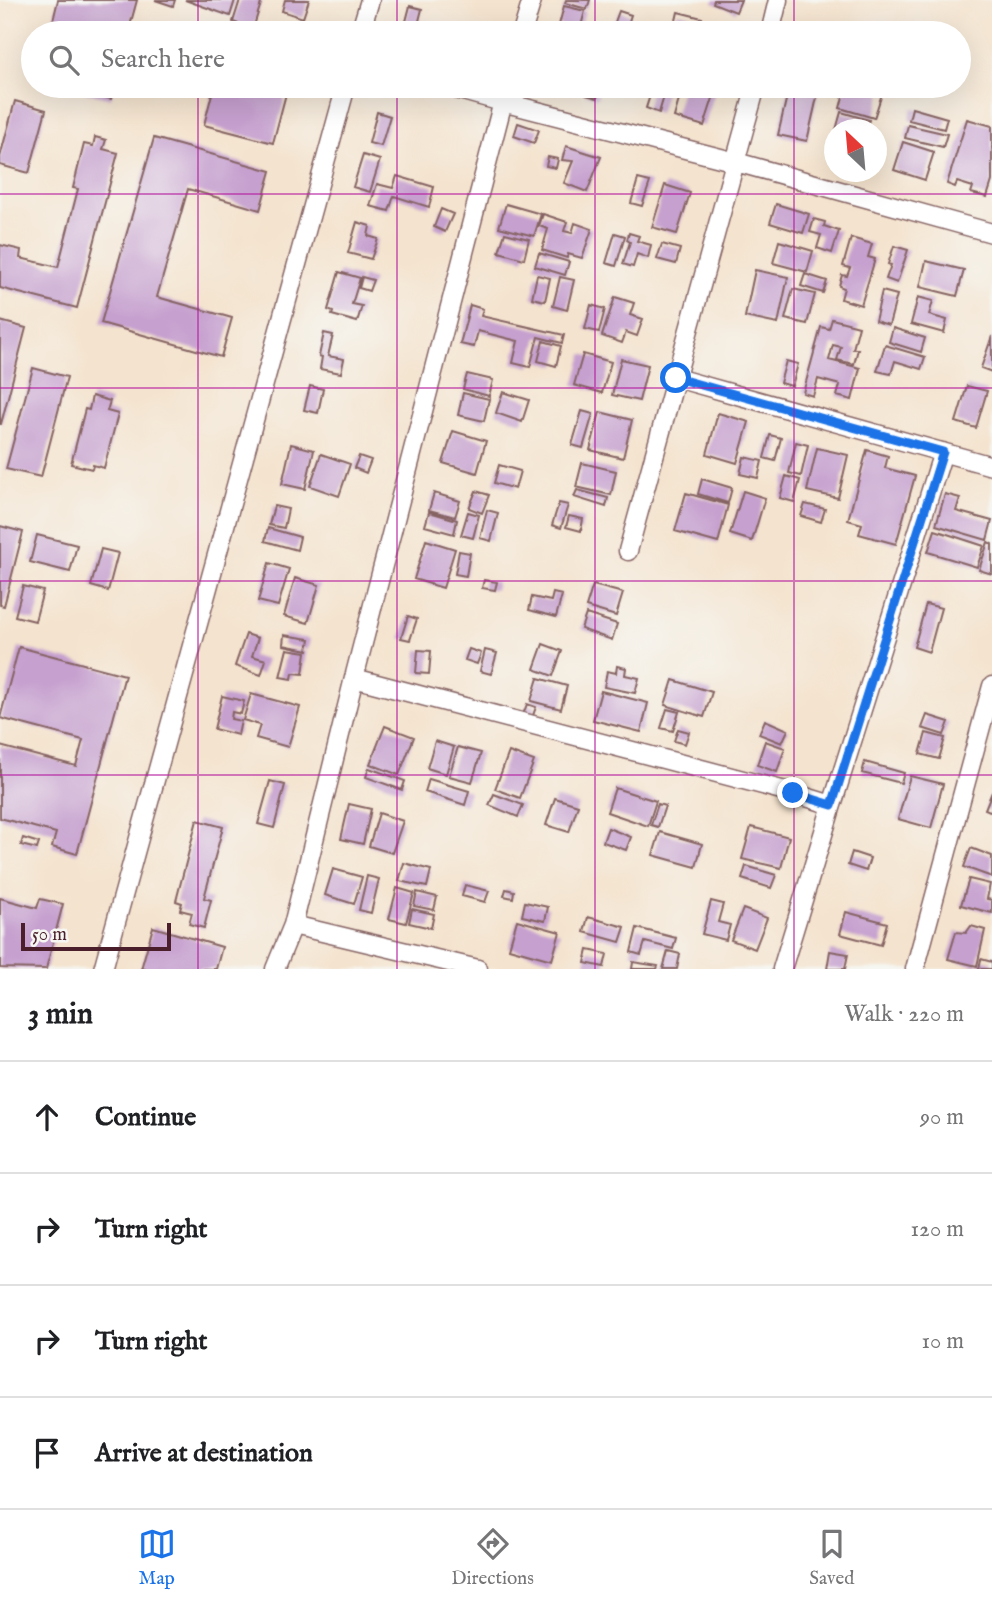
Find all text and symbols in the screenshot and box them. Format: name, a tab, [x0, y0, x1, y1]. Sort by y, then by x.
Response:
search box	[21, 21, 971, 98]
icon: search	[45, 41, 83, 79]
text: Search here	[101, 43, 225, 76]
north arrow	[824, 119, 887, 182]
route start	[660, 362, 691, 393]
route end	[777, 777, 808, 808]
scale bar	[21, 920, 172, 952]
text: 50 m	[32, 923, 67, 947]
text: 3 min	[28, 996, 93, 1034]
text: Walk · 220 m	[844, 1000, 964, 1029]
icon: ahead	[28, 1098, 66, 1136]
text: Continue	[95, 1101, 196, 1134]
text: 90 m	[920, 1103, 964, 1132]
icon: right	[28, 1210, 66, 1248]
text: Turn right	[95, 1213, 208, 1246]
text: 120 m	[911, 1215, 964, 1244]
icon: right	[28, 1322, 66, 1360]
text: Turn right	[95, 1325, 208, 1358]
text: 10 m	[921, 1327, 964, 1356]
icon: arrive	[28, 1434, 66, 1472]
text: Arrive at destination	[95, 1437, 313, 1470]
tab: Map	[138, 1525, 176, 1591]
tab: Directions	[451, 1525, 534, 1591]
tab: Saved	[809, 1525, 854, 1591]

